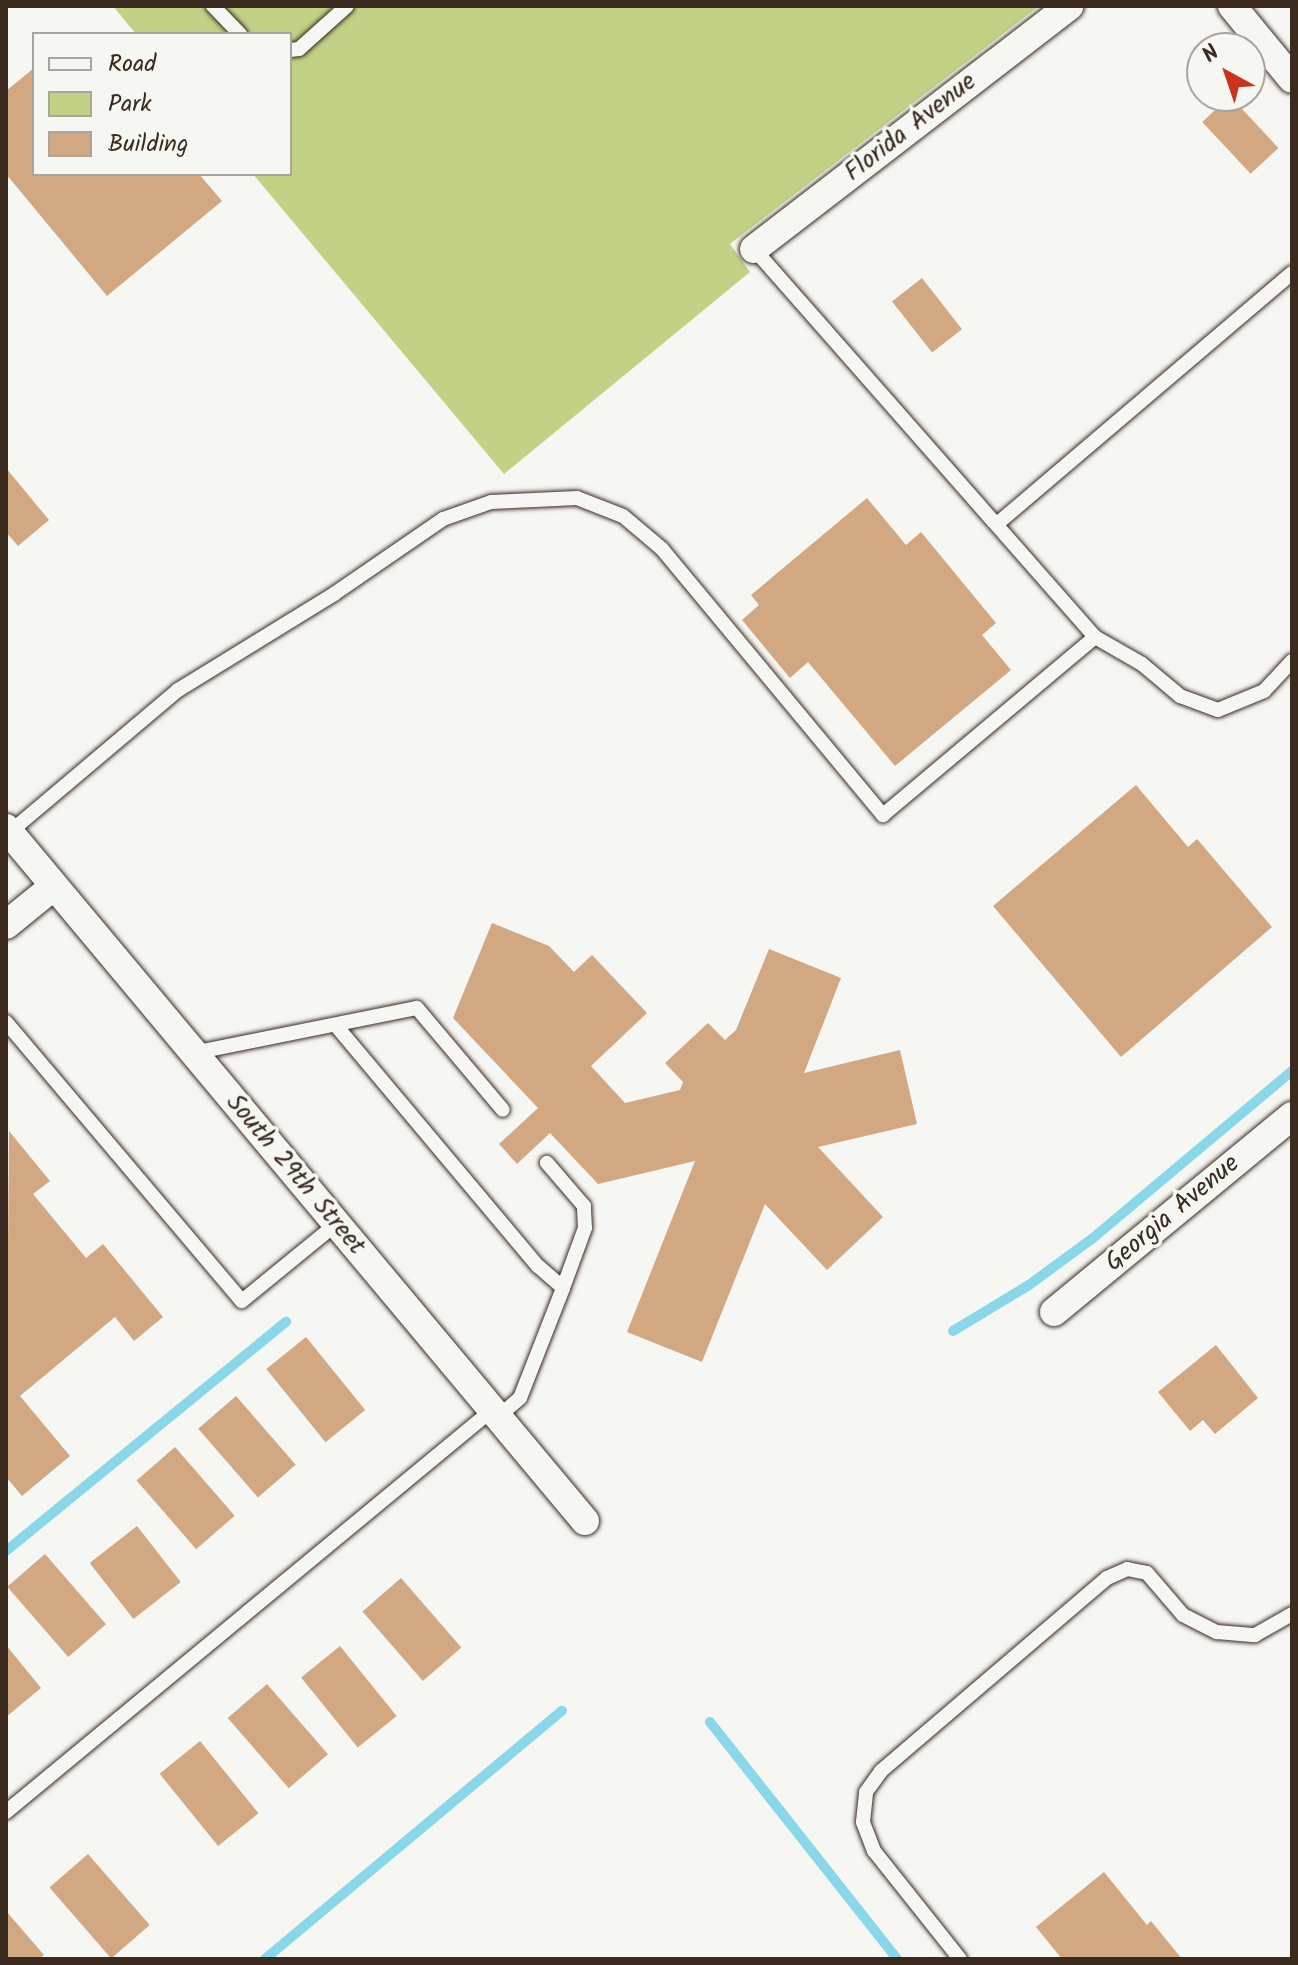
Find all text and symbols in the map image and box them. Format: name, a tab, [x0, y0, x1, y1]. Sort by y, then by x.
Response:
legend	[32, 32, 292, 176]
north arrow	[1186, 32, 1266, 112]
text: N	[1195, 37, 1228, 73]
text: Road	[108, 45, 156, 84]
street label: Florida Avenue	[839, 67, 983, 189]
text: Park	[108, 85, 152, 124]
text: Building	[108, 125, 188, 164]
street label: South 29th Street	[219, 1088, 371, 1262]
street label: Georgia Avenue	[1100, 1149, 1246, 1279]

